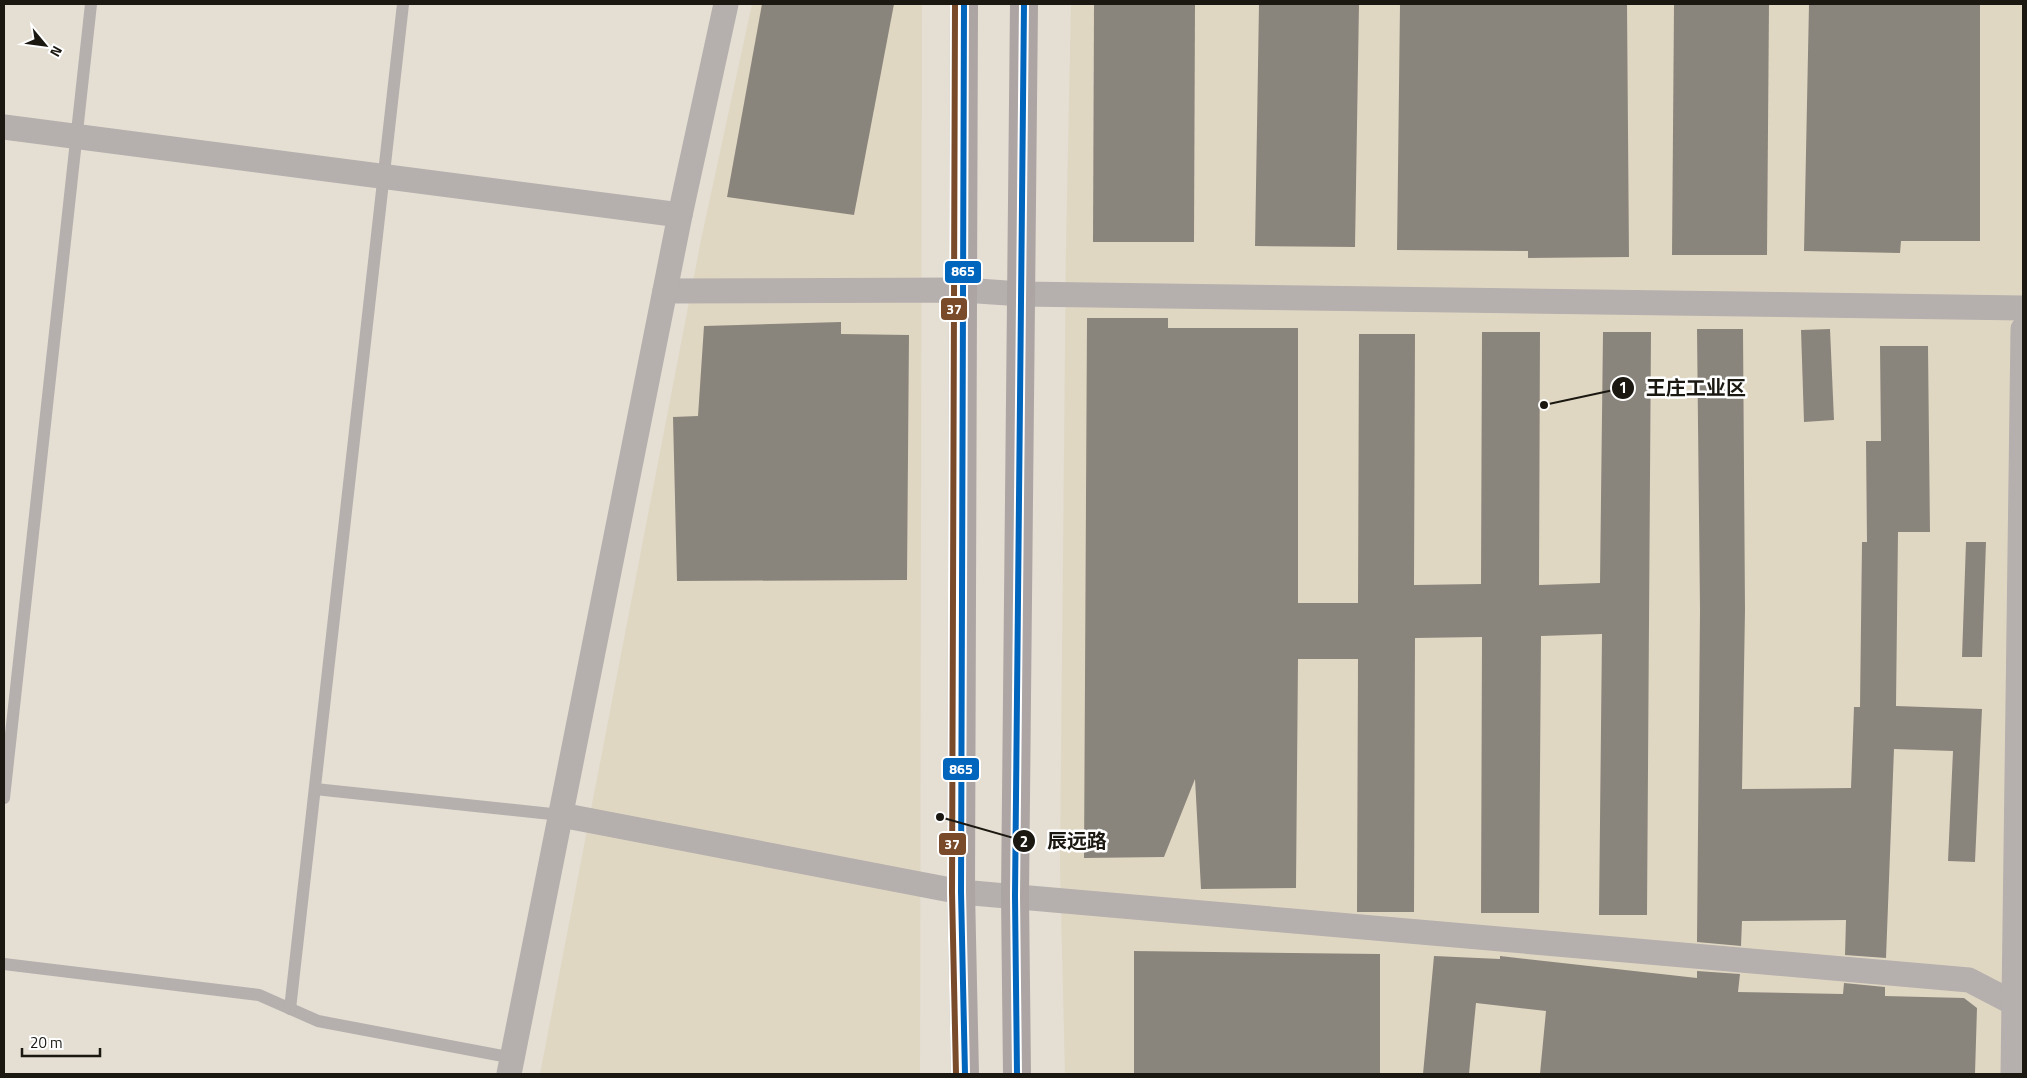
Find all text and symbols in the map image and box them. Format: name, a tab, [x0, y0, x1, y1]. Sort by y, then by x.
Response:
north arrow	[20, 20, 70, 70]
text: N	[45, 42, 68, 61]
line badge: 865	[944, 260, 982, 284]
text: 865	[951, 260, 975, 281]
line badge: 37	[940, 297, 968, 321]
text: 37	[946, 298, 962, 319]
callout: 王庄工业区	[1611, 371, 1756, 406]
text: 王庄工业区	[1646, 372, 1746, 403]
text: 1	[1619, 376, 1627, 399]
line badge: 865	[942, 757, 980, 781]
text: 865	[949, 758, 973, 779]
callout: 辰远路	[1012, 824, 1117, 859]
text: 辰远路	[1047, 825, 1107, 856]
text: 2	[1020, 830, 1028, 853]
line badge: 37	[938, 832, 967, 856]
text: 37	[944, 833, 960, 854]
scale bar	[22, 1026, 100, 1058]
text: 20 m	[30, 1031, 63, 1054]

